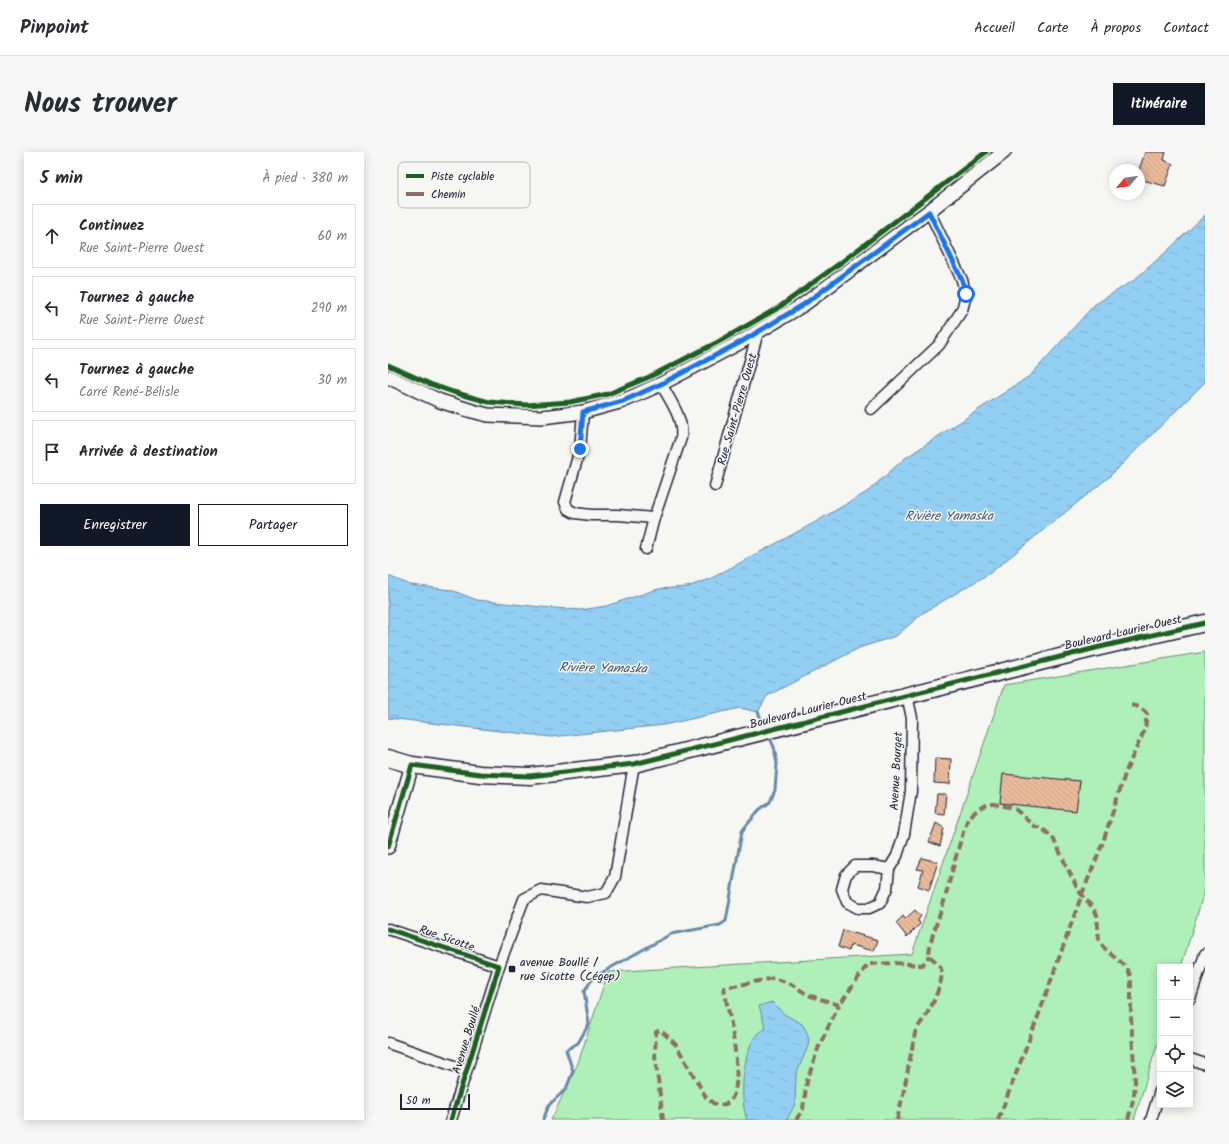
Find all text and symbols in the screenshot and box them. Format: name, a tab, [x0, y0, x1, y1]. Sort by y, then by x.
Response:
text: Pinpoint	[20, 13, 89, 43]
text: Accueil	[974, 17, 1015, 39]
text: Carte	[1037, 17, 1068, 39]
text: À propos	[1090, 17, 1141, 39]
text: Contact	[1163, 17, 1209, 39]
text: Nous trouver	[24, 82, 177, 127]
button: Itinéraire	[1113, 83, 1205, 125]
legend	[398, 162, 530, 208]
north arrow	[1109, 164, 1145, 200]
text: 5 min	[40, 165, 83, 192]
text: À pied · 380 m	[262, 168, 348, 189]
text: Piste cyclable	[431, 168, 494, 186]
text: Chemin	[431, 186, 466, 204]
text: Continuez	[79, 214, 144, 238]
icon: ahead	[41, 225, 63, 247]
text: 60 m	[318, 226, 347, 247]
text: Rue Saint-Pierre Ouest	[79, 238, 204, 259]
route start	[957, 285, 975, 303]
text: Tournez à gauche	[79, 286, 194, 310]
icon: left	[41, 297, 63, 319]
text: 290 m	[311, 298, 347, 319]
text: Rue Saint-Pierre Ouest	[79, 310, 204, 331]
street label: Rue Saint-Pierre Ouest	[712, 351, 763, 467]
text: Tournez à gauche	[79, 358, 194, 382]
icon: left	[41, 369, 63, 391]
text: 30 m	[318, 370, 347, 391]
text: Carré René-Bélisle	[79, 382, 179, 403]
text: Arrivée à destination	[79, 440, 218, 464]
route end	[571, 440, 589, 458]
icon: arrive	[41, 441, 63, 463]
button: Enregistrer	[40, 504, 190, 546]
button: Partager	[198, 504, 348, 546]
water label: Rivière Yamaska	[905, 506, 994, 527]
street label: Boulevard Laurier Ouest	[1063, 610, 1184, 655]
water label: Rivière Yamaska	[559, 657, 648, 680]
street label: Boulevard Laurier Ouest	[748, 687, 869, 734]
street label: Avenue Bourget	[885, 731, 908, 811]
street label: Rue Sicotte	[416, 920, 478, 957]
place label: avenue Boullé / rue Sicotte (Cégep)	[520, 953, 621, 986]
marker: avenue Boullé / rue Sicotte (Cégep)	[507, 964, 517, 974]
map controls	[1157, 964, 1193, 1108]
button: +	[1157, 964, 1193, 1000]
button: −	[1157, 1000, 1193, 1036]
street label: Avenue Boullé	[447, 1003, 486, 1076]
button: locate	[1157, 1036, 1193, 1072]
button: layers	[1157, 1072, 1193, 1108]
scale bar	[400, 1092, 470, 1111]
text: 50 m	[406, 1092, 431, 1110]

